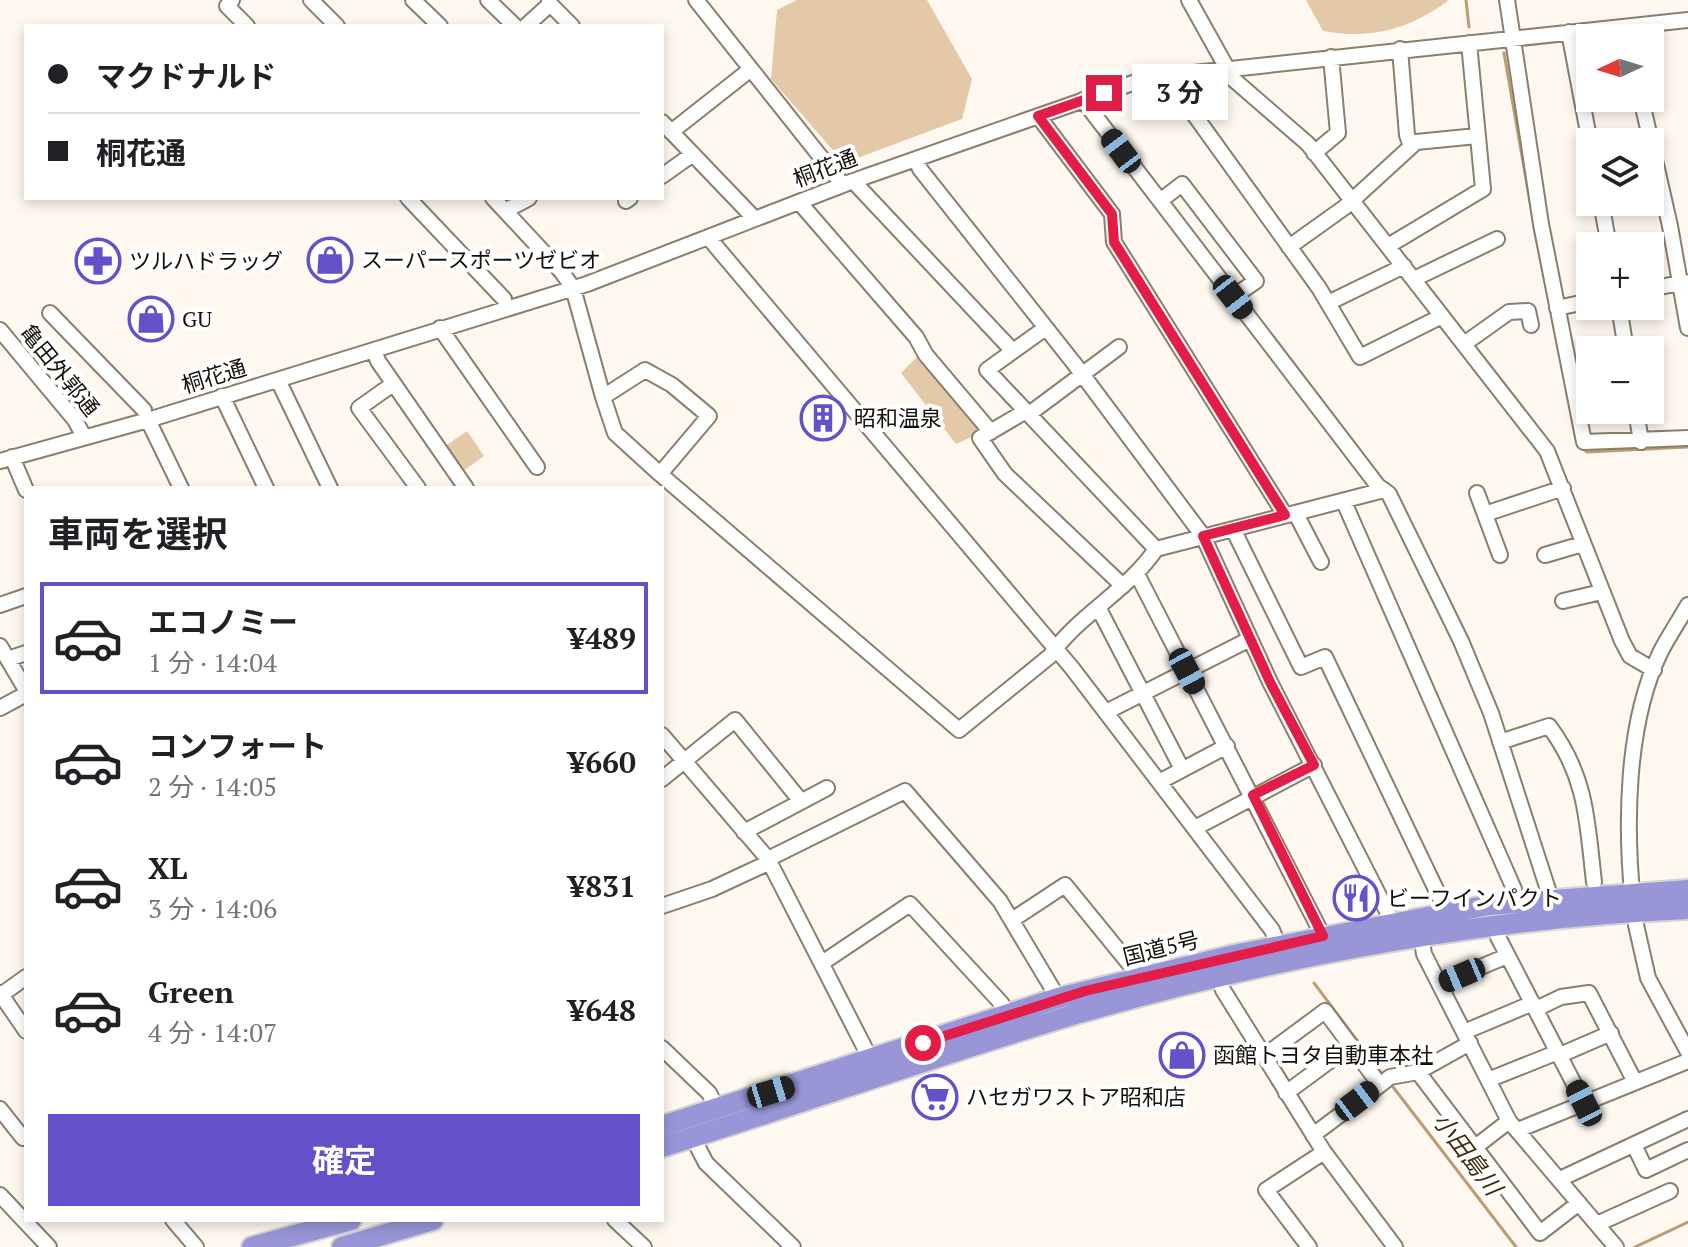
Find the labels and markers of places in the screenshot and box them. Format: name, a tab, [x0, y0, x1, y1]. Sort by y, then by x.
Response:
shop icon: スーパースポーツゼビオ	[306, 236, 354, 284]
pharmacy icon: ツルハドラッグ	[74, 237, 122, 285]
place label: スーパースポーツゼビオ	[361, 245, 601, 274]
place label: ツルハドラッグ	[129, 246, 283, 275]
shop icon: GU	[127, 295, 175, 343]
place label: GU	[182, 304, 212, 333]
building icon: 昭和温泉	[799, 394, 847, 442]
place label: 昭和温泉	[854, 403, 942, 432]
restaurant icon: ビーフインパクト	[1332, 874, 1380, 922]
place label: ビーフインパクト	[1387, 883, 1562, 912]
shop icon: 函館トヨタ自動車本社	[1158, 1031, 1206, 1079]
place label: 函館トヨタ自動車本社	[1213, 1040, 1433, 1069]
supermarket icon: ハセガワストア昭和店	[911, 1073, 959, 1121]
place label: ハセガワストア昭和店	[966, 1082, 1186, 1111]

